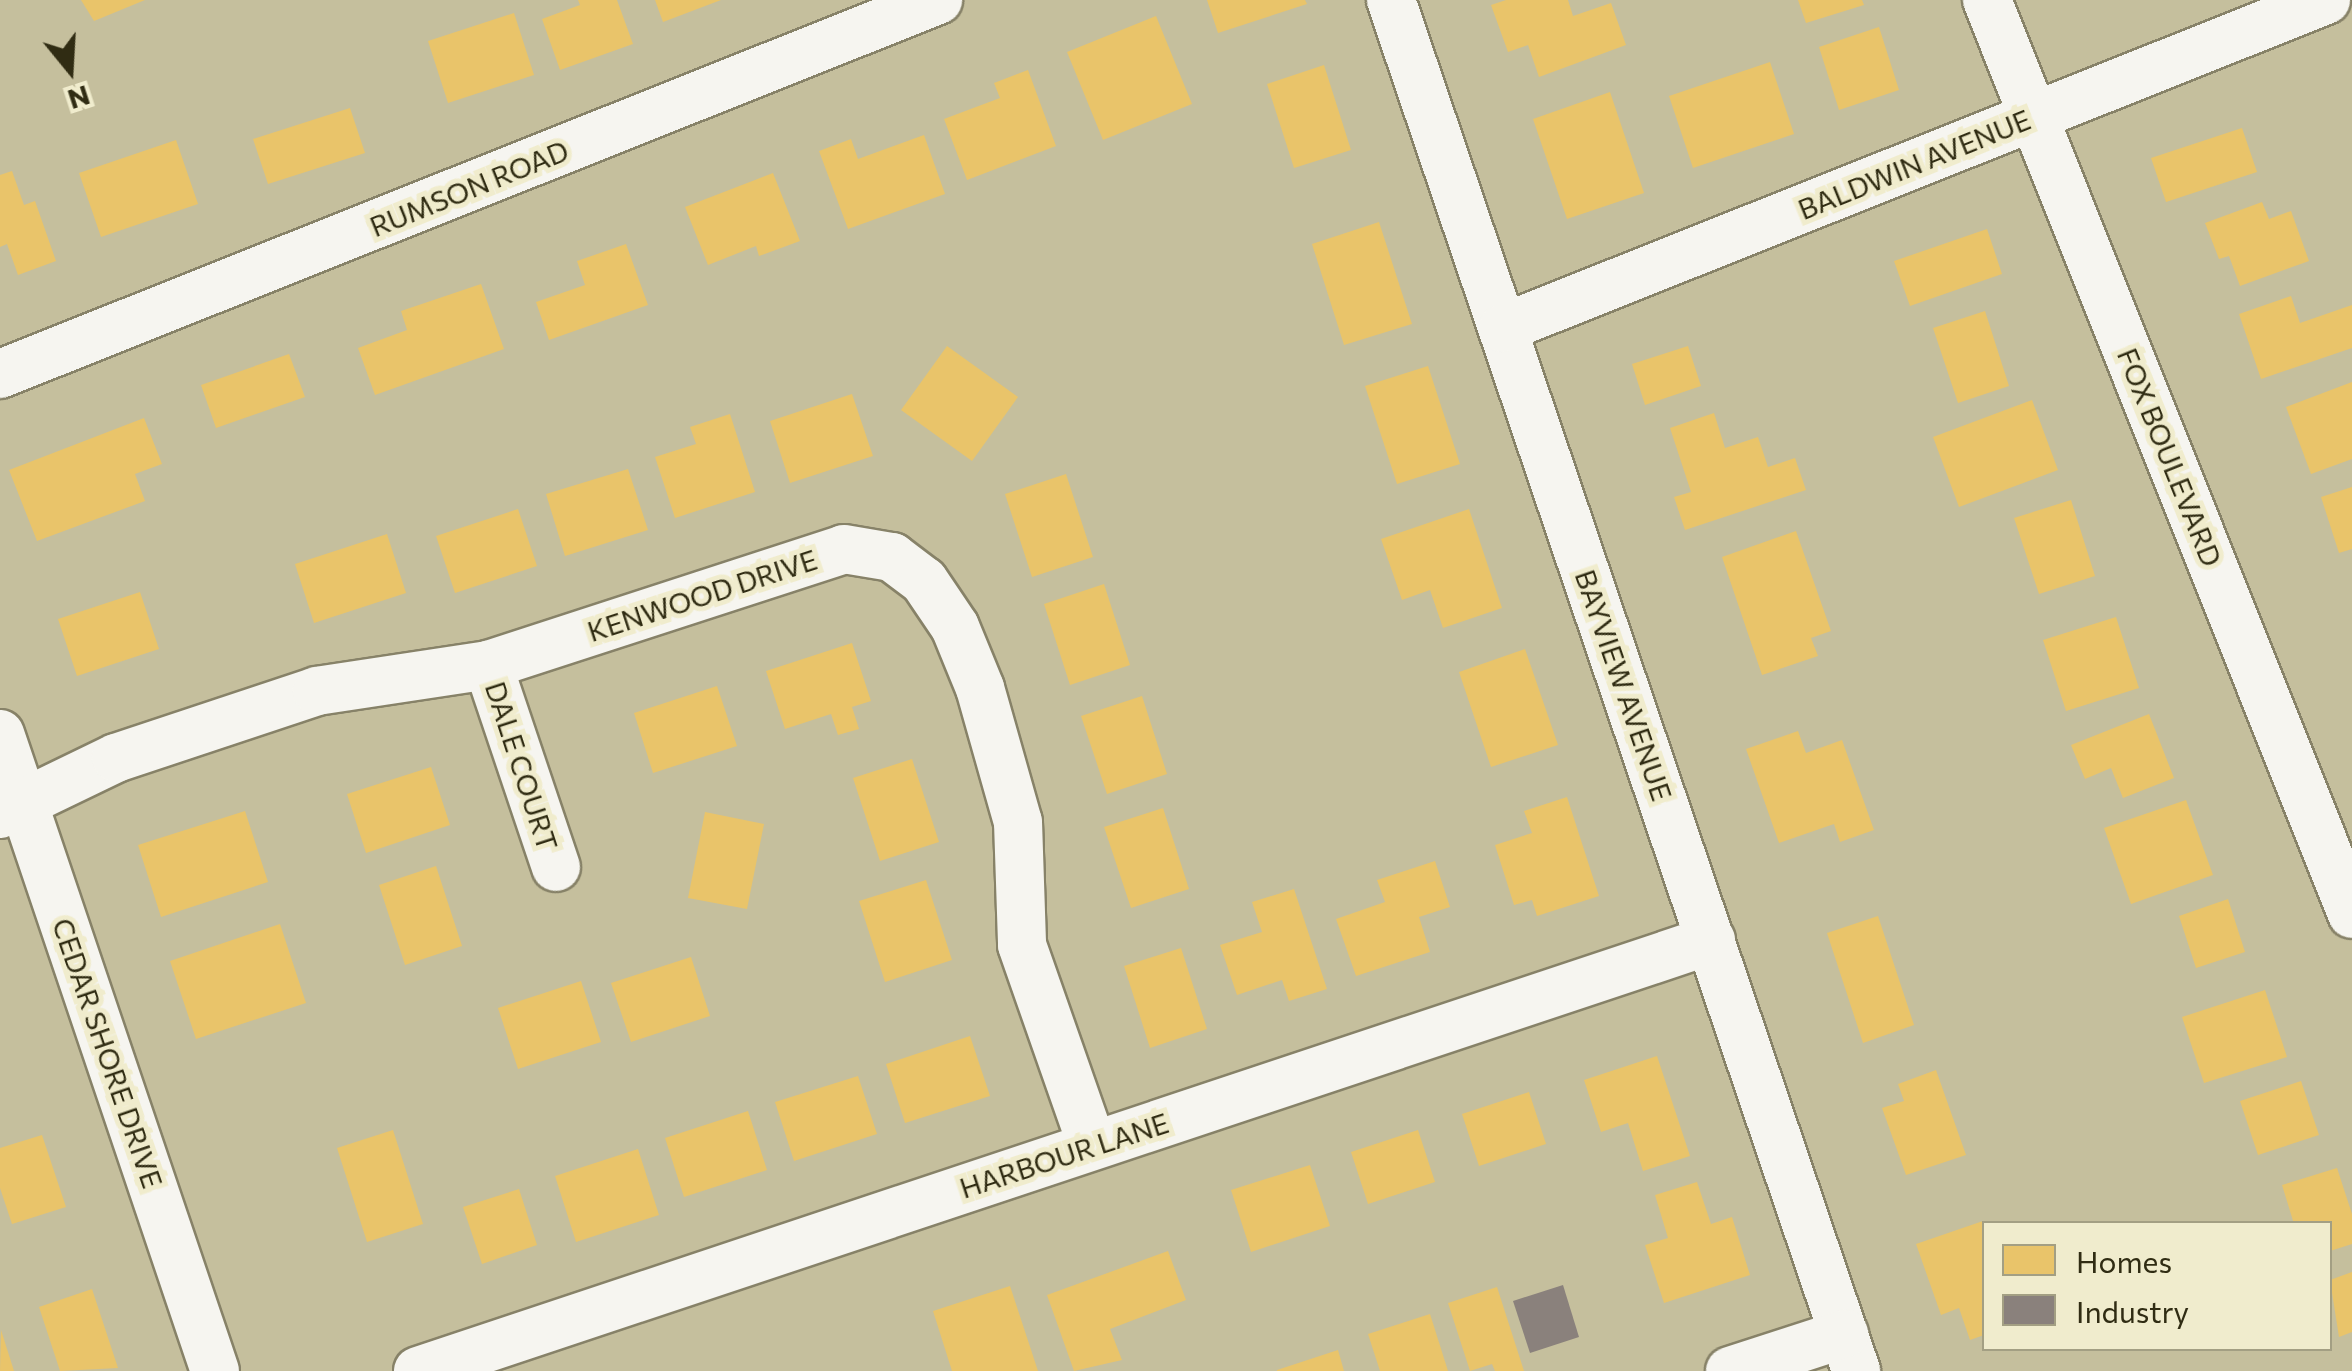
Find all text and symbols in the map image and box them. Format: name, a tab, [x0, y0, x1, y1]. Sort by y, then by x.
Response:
north arrow	[20, 20, 120, 120]
text: N	[64, 79, 95, 118]
street label: BALDWIN AVENUE	[1793, 102, 2035, 226]
street label: RUMSON ROAD	[365, 133, 573, 243]
street label: FOX BOULEVARD	[2111, 343, 2229, 571]
street label: KENWOOD DRIVE	[583, 542, 821, 648]
street label: BAYVIEW AVENUE	[1569, 565, 1679, 805]
street label: DALE COURT	[479, 677, 565, 855]
street label: CEDAR SHORE DRIVE	[46, 914, 170, 1192]
street label: HARBOUR LANE	[955, 1105, 1173, 1205]
legend	[1982, 1221, 2332, 1351]
text: Homes	[2076, 1242, 2172, 1279]
text: Industry	[2076, 1292, 2189, 1329]

